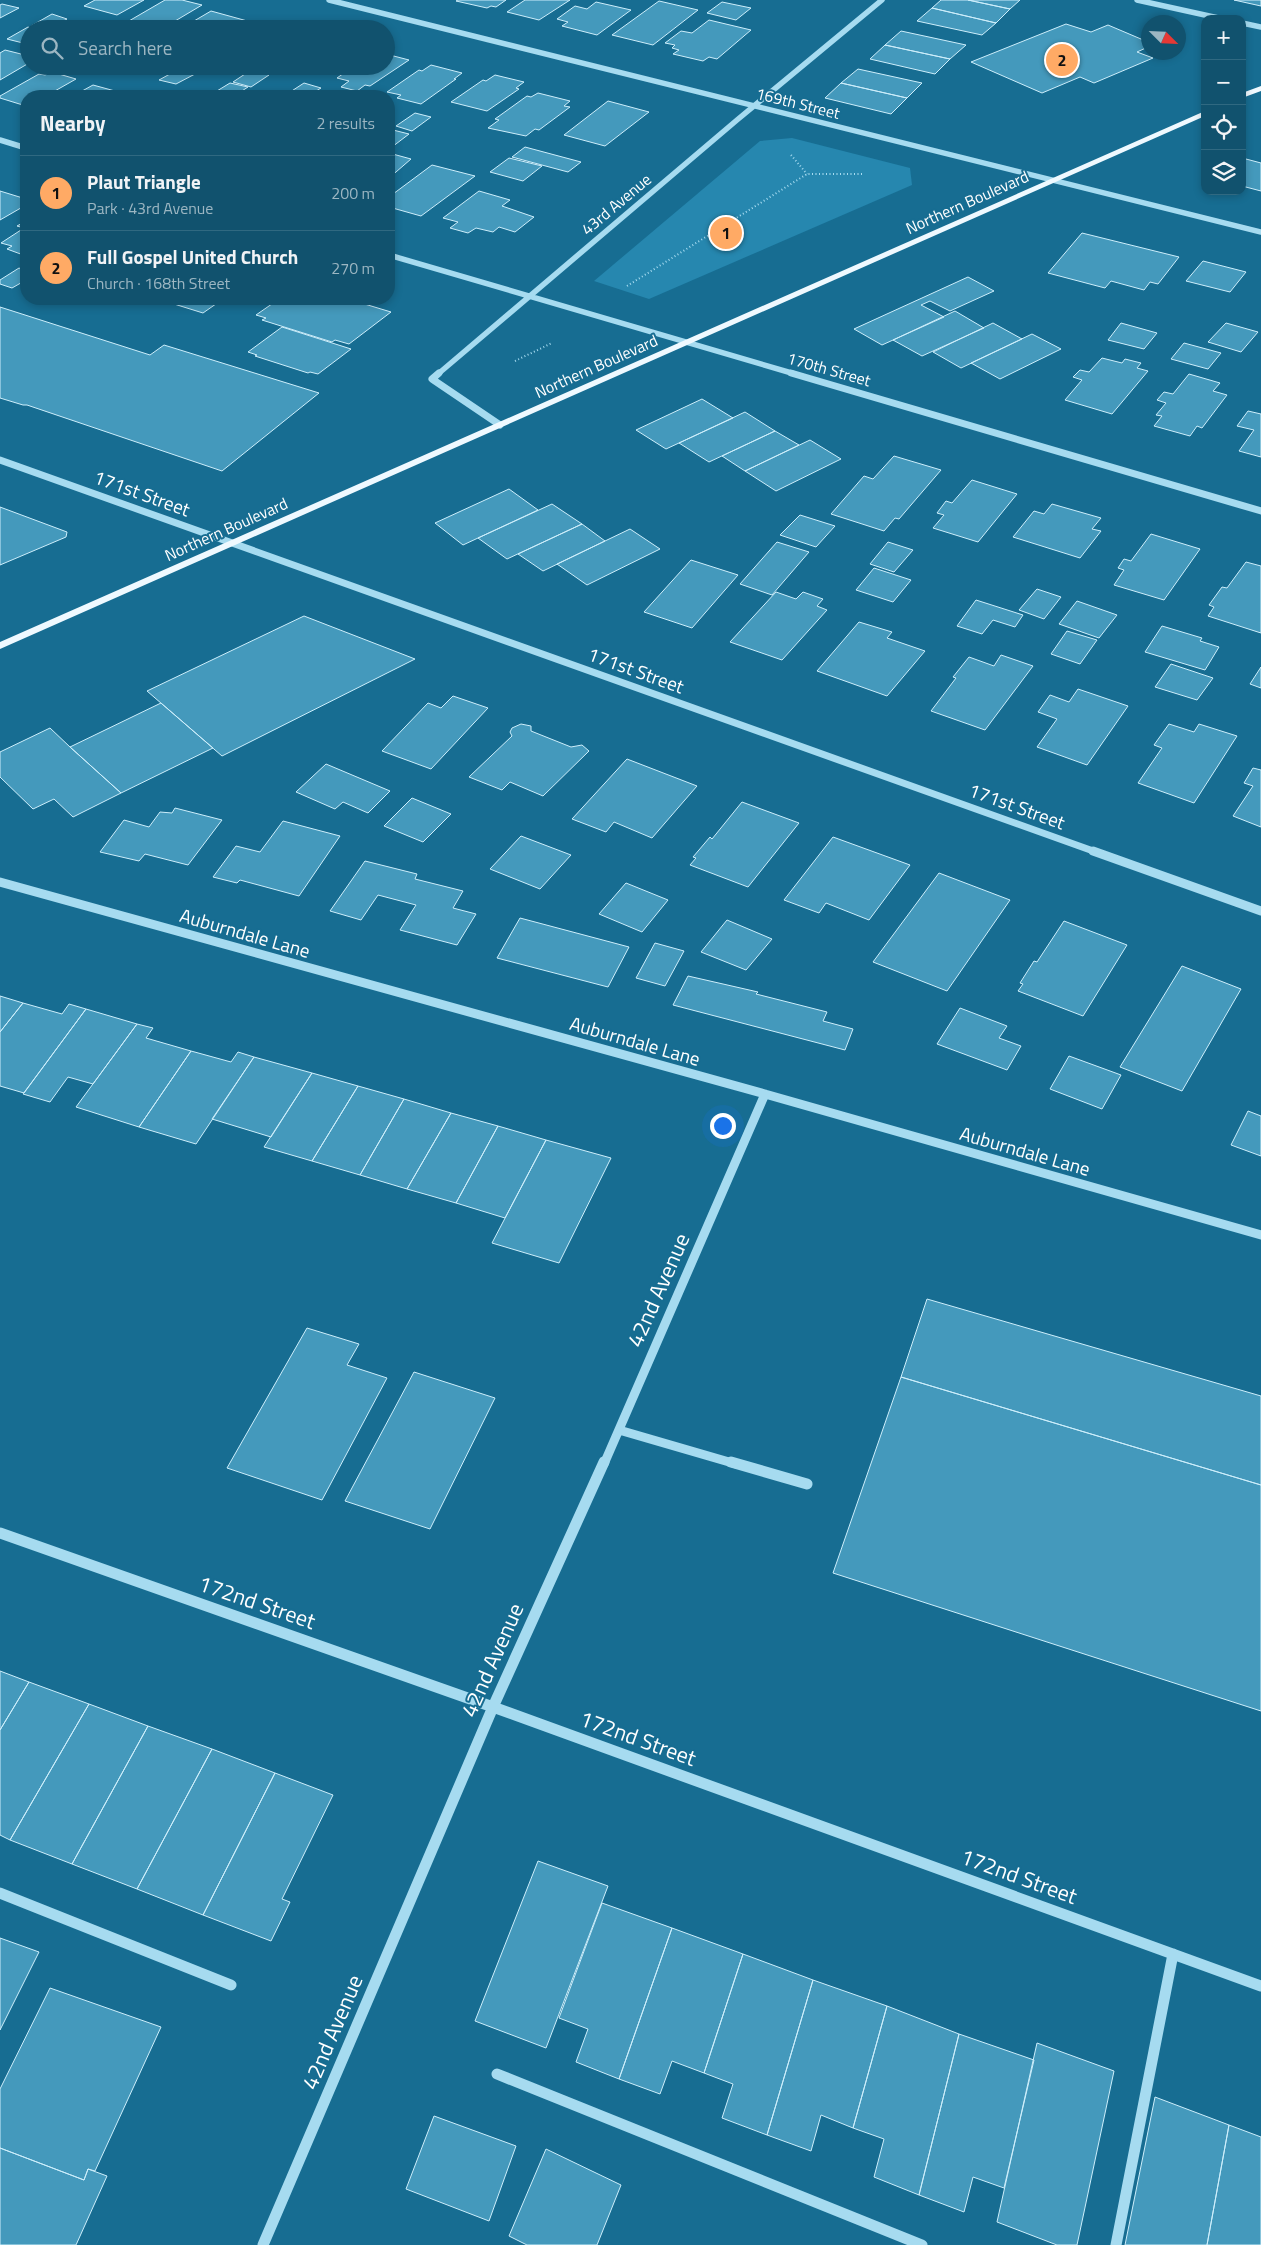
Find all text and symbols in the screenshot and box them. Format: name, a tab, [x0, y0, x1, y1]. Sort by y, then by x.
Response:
north arrow	[1141, 15, 1186, 60]
map controls	[1201, 15, 1246, 195]
button: +	[1201, 15, 1246, 60]
search box	[20, 20, 395, 75]
text: Search here	[78, 33, 172, 62]
icon: search	[38, 34, 66, 62]
pin: 2	[1046, 41, 1078, 79]
button: −	[1201, 60, 1246, 105]
street label: 169th Street	[753, 81, 843, 125]
button: locate	[1201, 105, 1246, 150]
text: Nearby	[40, 107, 105, 139]
text: 2 results	[316, 111, 375, 135]
button: layers	[1201, 150, 1246, 195]
street label: Northern Boulevard	[902, 164, 1032, 240]
text: Plaut Triangle	[87, 167, 201, 196]
street label: 43rd Avenue	[576, 167, 656, 241]
text: 1	[52, 181, 60, 205]
text: 200 m	[331, 181, 375, 205]
text: Park · 43rd Avenue	[87, 196, 213, 220]
pin: 1	[710, 214, 742, 252]
text: Full Gospel United Church	[87, 242, 298, 271]
text: 2	[52, 256, 60, 280]
text: 270 m	[331, 256, 375, 280]
text: Church · 168th Street	[87, 271, 230, 295]
street label: Northern Boulevard	[531, 328, 661, 404]
street label: 170th Street	[784, 346, 874, 392]
street label: 171st Street	[90, 462, 195, 523]
street label: Northern Boulevard	[161, 491, 291, 567]
street label: 171st Street	[584, 639, 689, 700]
street label: 171st Street	[965, 775, 1070, 836]
street label: Auburndale Lane	[177, 900, 314, 965]
street label: Auburndale Lane	[567, 1008, 704, 1073]
your location	[710, 1113, 736, 1139]
street label: Auburndale Lane	[957, 1118, 1094, 1183]
street label: 42nd Avenue	[618, 1227, 698, 1353]
street label: 172nd Street	[194, 1566, 320, 1638]
street label: 42nd Avenue	[452, 1597, 532, 1723]
street label: 172nd Street	[575, 1701, 701, 1775]
street label: 172nd Street	[956, 1839, 1082, 1913]
street label: 42nd Avenue	[293, 1969, 371, 2095]

